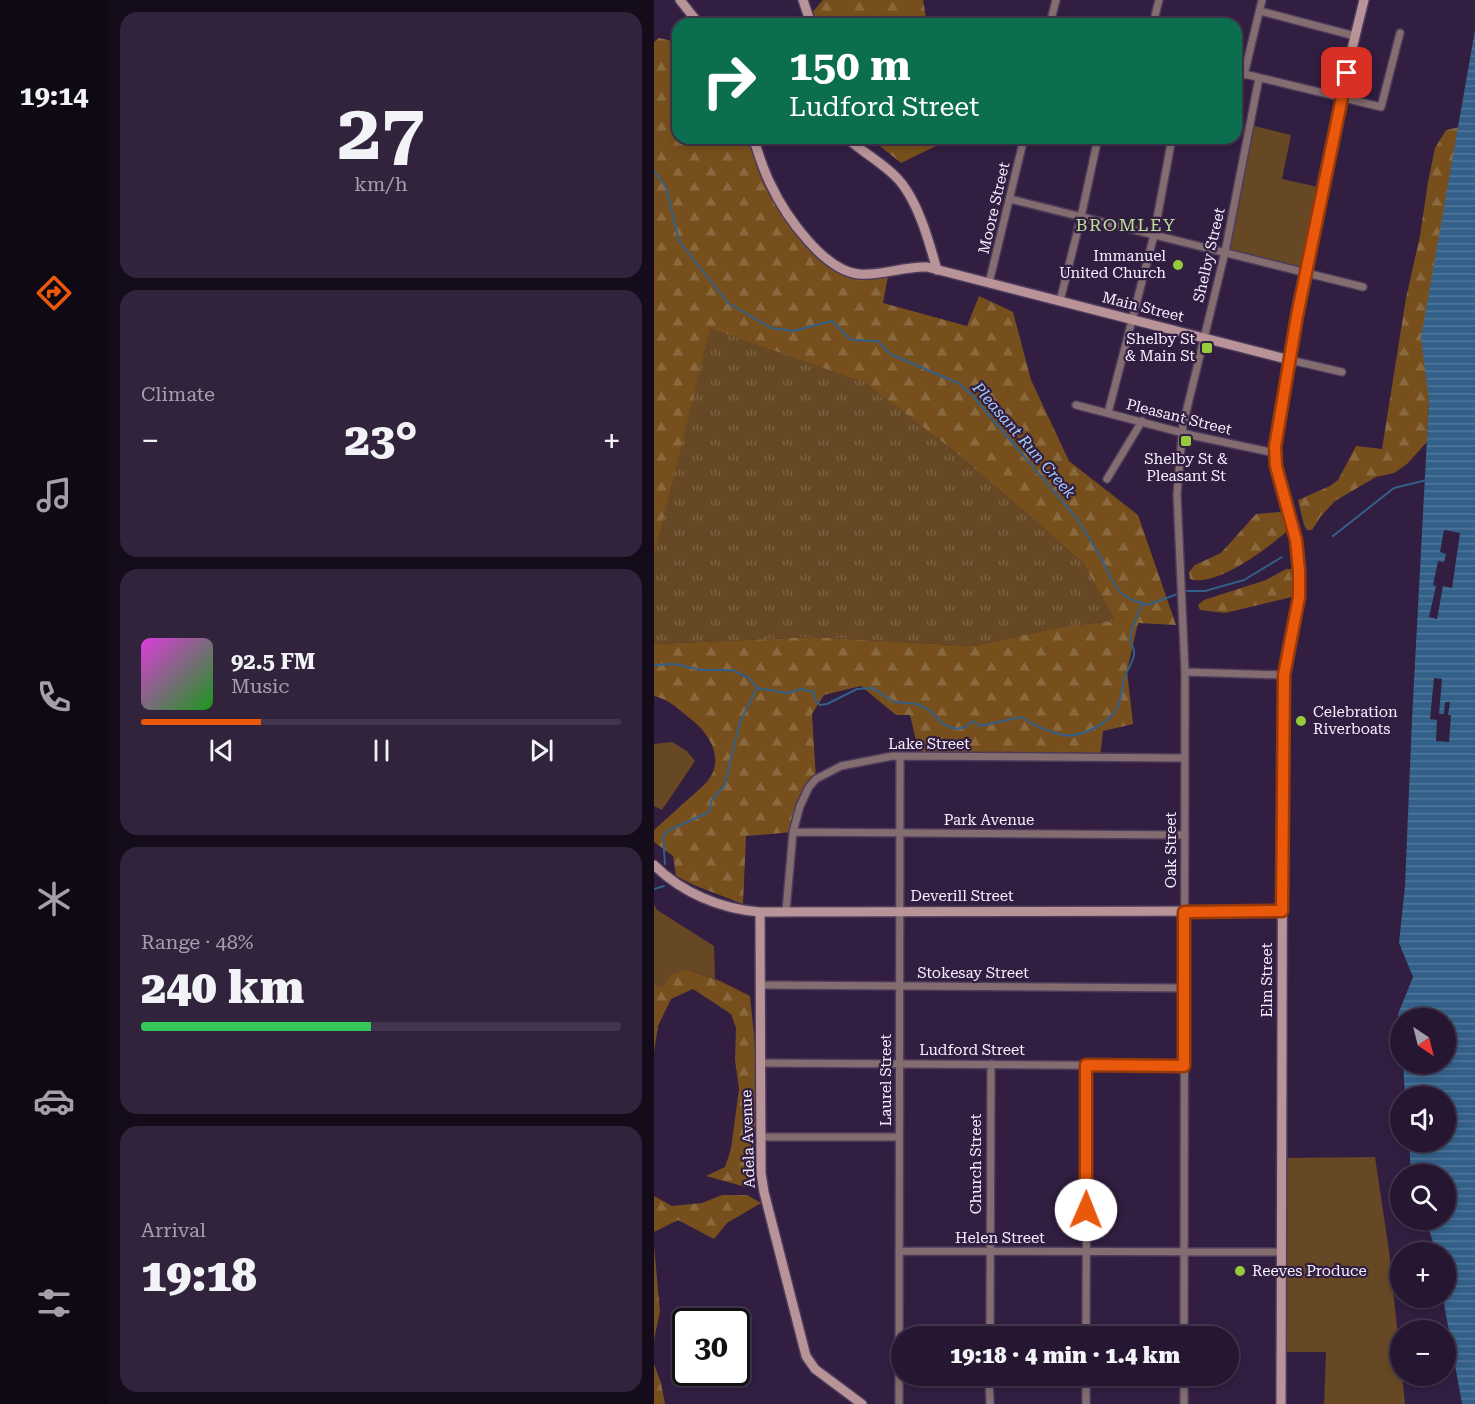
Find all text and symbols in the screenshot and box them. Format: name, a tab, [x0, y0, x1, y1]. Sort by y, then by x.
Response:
text: 150 m	[789, 41, 911, 90]
icon: right	[690, 42, 768, 120]
pin	[1321, 47, 1372, 98]
icon: arrive	[1330, 56, 1363, 89]
text: 19:14	[20, 80, 88, 112]
text: 27	[337, 87, 425, 178]
text: Ludford Street	[789, 91, 979, 123]
street label: Moore Street	[975, 160, 1013, 256]
text: km/h	[354, 172, 408, 196]
street label: Shelby Street	[1189, 205, 1229, 304]
district label: BROMLEY	[1075, 214, 1177, 235]
place label: Immanuel United Church	[1059, 247, 1166, 282]
marker: Immanuel United Church	[1171, 258, 1185, 272]
icon: directions	[33, 272, 75, 314]
street label: Main Street	[1100, 288, 1186, 326]
place label: Shelby St & Main St	[1125, 330, 1195, 365]
marker: Shelby St & Main St	[1200, 341, 1214, 355]
water label: Pleasant Run Creek	[968, 378, 1080, 502]
text: Climate	[141, 382, 215, 406]
street label: Pleasant Street	[1125, 395, 1234, 439]
text: 23°	[345, 413, 418, 466]
text: −	[141, 421, 159, 460]
text: +	[603, 421, 621, 460]
marker: Shelby St & Pleasant St	[1179, 434, 1193, 448]
place label: Shelby St & Pleasant St	[1144, 450, 1228, 485]
icon: music	[33, 474, 75, 516]
text: 92.5 FM	[231, 649, 315, 674]
text: Music	[231, 674, 290, 698]
icon: phone	[33, 676, 75, 718]
place label: Celebration Riverboats	[1313, 703, 1398, 738]
marker: Celebration Riverboats	[1294, 714, 1308, 728]
icon: previous	[205, 734, 238, 767]
icon: pause	[365, 734, 398, 767]
icon: next	[525, 734, 558, 767]
street label: Lake Street	[888, 735, 970, 753]
street label: Park Avenue	[944, 811, 1034, 829]
street label: Oak Street	[1162, 811, 1180, 888]
icon: climate	[33, 878, 75, 920]
street label: Deverill Street	[910, 887, 1014, 905]
text: Range · 48%	[141, 930, 253, 954]
street label: Elm Street	[1258, 942, 1276, 1017]
text: 240 km	[141, 961, 304, 1014]
street label: Stokesay Street	[917, 964, 1029, 982]
north arrow	[1390, 1008, 1456, 1074]
map controls	[1390, 1008, 1456, 1386]
street label: Laurel Street	[877, 1033, 895, 1126]
street label: Ludford Street	[919, 1041, 1025, 1059]
icon: car	[33, 1080, 75, 1122]
button: sound	[1390, 1086, 1456, 1152]
street label: Adela Avenue	[737, 1089, 759, 1189]
street label: Church Street	[967, 1113, 985, 1214]
button: search	[1390, 1164, 1456, 1230]
position arrow	[1054, 1178, 1118, 1242]
text: Arrival	[141, 1218, 206, 1242]
street label: Helen Street	[955, 1229, 1045, 1247]
button: +	[1390, 1242, 1456, 1308]
text: 19:18	[141, 1249, 257, 1302]
place label: Reeves Produce	[1252, 1262, 1367, 1280]
marker: Reeves Produce	[1233, 1264, 1247, 1278]
icon: filters	[33, 1282, 75, 1324]
speed limit sign: 30	[672, 1308, 750, 1386]
button: −	[1390, 1320, 1456, 1386]
text: 19:18 · 4 min · 1.4 km	[950, 1343, 1180, 1368]

